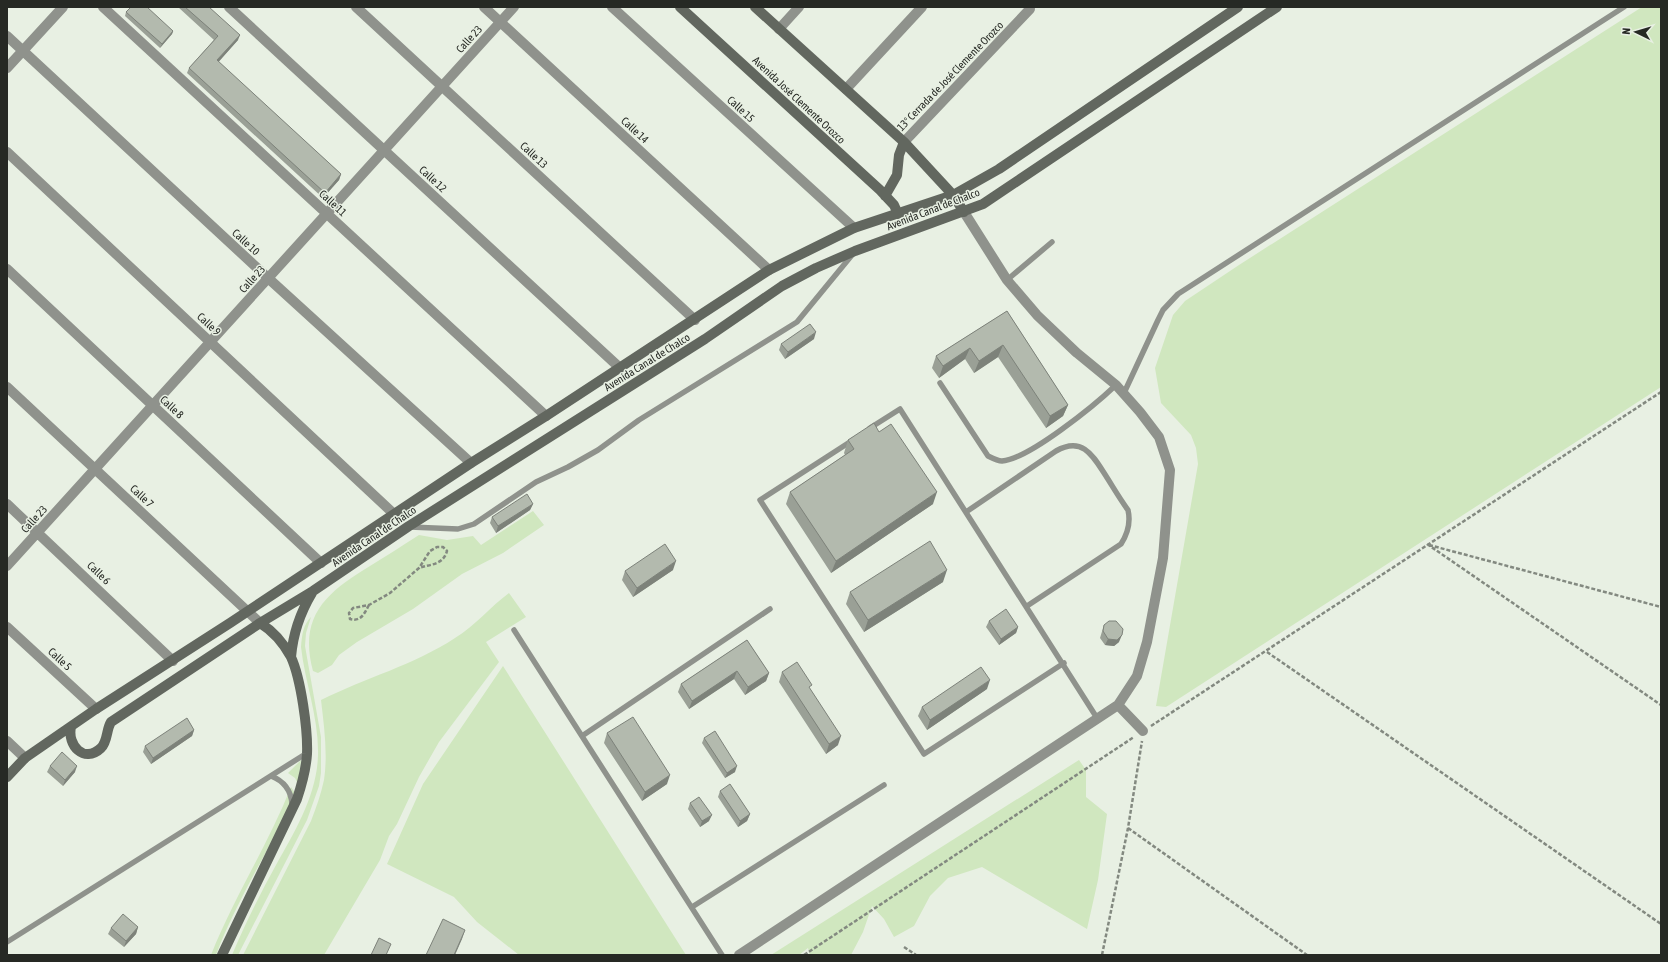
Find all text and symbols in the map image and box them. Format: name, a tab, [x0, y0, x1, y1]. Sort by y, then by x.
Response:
north arrow	[1616, 12, 1656, 52]
street label: 13° Cerrada de José Clemente Orozco	[895, 19, 1005, 133]
street label: Calle 23	[454, 23, 484, 55]
text: N	[1620, 27, 1632, 35]
street label: Avenida José Clemente Orozco	[750, 54, 848, 146]
street label: Calle 15	[725, 94, 757, 124]
street label: Calle 14	[619, 114, 651, 146]
street label: Calle 13	[518, 139, 550, 171]
street label: Calle 12	[417, 163, 449, 195]
street label: Avenida Canal de Chalco	[885, 186, 981, 232]
street label: Calle 11	[317, 187, 349, 219]
street label: Calle 10	[230, 226, 262, 258]
street label: Calle 23	[237, 263, 267, 295]
street label: Calle 9	[195, 310, 223, 338]
street label: Avenida Canal de Chalco	[602, 331, 692, 393]
street label: Calle 8	[158, 393, 186, 421]
street label: Calle 7	[128, 482, 156, 510]
street label: Calle 23	[19, 503, 49, 535]
street label: Avenida Canal de Chalco	[330, 503, 418, 569]
street label: Calle 6	[85, 559, 113, 587]
street label: Calle 5	[46, 645, 74, 673]

